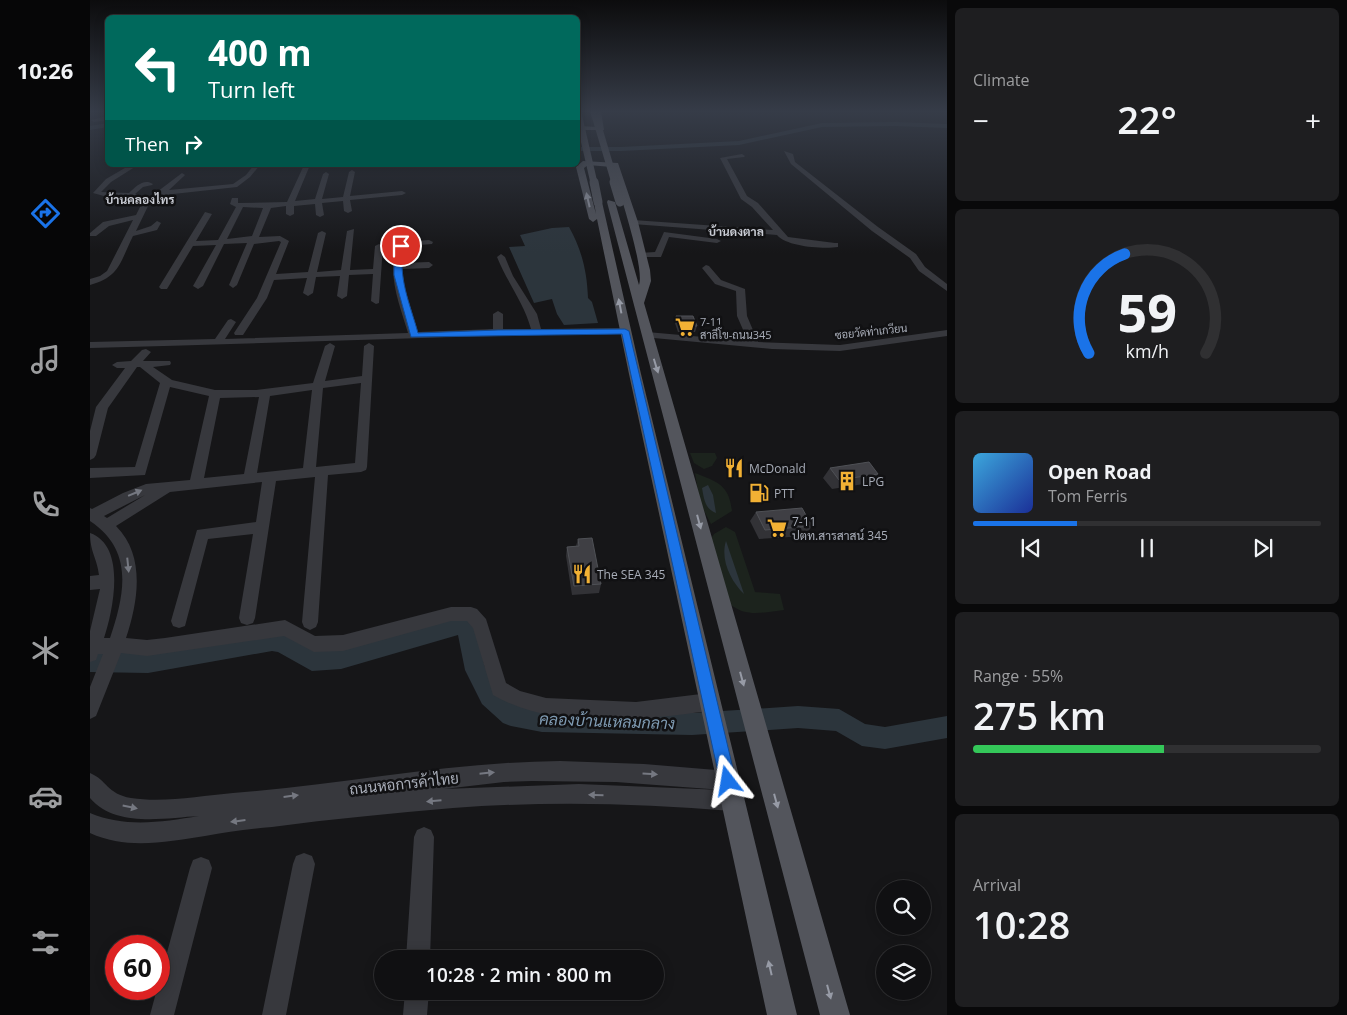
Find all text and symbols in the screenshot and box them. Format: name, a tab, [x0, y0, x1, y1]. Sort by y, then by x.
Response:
text: 400 m	[208, 29, 312, 76]
icon: left	[125, 35, 190, 100]
text: 10:26	[17, 55, 73, 85]
text: Climate	[973, 69, 1030, 91]
text: Turn left	[208, 74, 295, 104]
text: 22°	[1117, 93, 1177, 145]
text: −	[973, 101, 989, 139]
text: +	[1305, 101, 1321, 139]
icon: right	[179, 130, 207, 158]
text: Then	[125, 131, 169, 157]
district label: บ้านคลองไทร	[106, 191, 174, 208]
one-way arrow	[584, 193, 592, 208]
icon: directions	[28, 196, 63, 231]
district label: บ้านดงตาล	[708, 223, 764, 240]
pin	[380, 225, 422, 267]
icon: arrive	[387, 232, 415, 260]
text: 59	[1117, 276, 1177, 347]
one-way arrow	[616, 298, 624, 314]
place label: 7-11 สาลีโข-ถนน345	[700, 314, 772, 342]
supermarket icon: 7-11 สาลีโข-ถนน345	[674, 316, 696, 338]
street label: ซอยวัดท่าเกวียน	[834, 320, 908, 342]
text: km/h	[1125, 339, 1169, 363]
icon: music	[28, 342, 63, 377]
one-way arrow	[652, 358, 660, 373]
restaurant icon: McDonald	[723, 457, 745, 479]
text: Open Road	[1048, 459, 1152, 485]
place label: McDonald	[749, 460, 806, 477]
building icon: LPG	[836, 470, 858, 492]
place label: LPG	[862, 473, 884, 490]
fuel station icon: PTT	[748, 482, 770, 504]
place label: PTT	[774, 485, 795, 502]
text: Tom Ferris	[1048, 485, 1127, 507]
icon: phone	[28, 487, 63, 522]
one-way arrow	[128, 488, 142, 496]
place label: 7-11 ปตท.สารสาสน์ 345	[792, 513, 888, 544]
one-way arrow	[695, 515, 703, 530]
supermarket icon: 7-11 ปตท.สารสาสน์ 345	[766, 517, 788, 539]
icon: previous	[1017, 534, 1045, 562]
icon: pause	[1133, 534, 1161, 562]
icon: next	[1249, 534, 1277, 562]
one-way arrow	[124, 557, 132, 573]
restaurant icon: The SEA 345	[571, 563, 593, 585]
place label: The SEA 345	[597, 566, 666, 583]
icon: climate	[28, 633, 63, 668]
text: Range · 55%	[973, 665, 1063, 687]
one-way arrow	[738, 671, 746, 687]
text: 275 km	[973, 689, 1106, 741]
water label: คลองบ้านแหลมกลาง	[539, 708, 675, 734]
position arrow	[701, 754, 753, 806]
street label: ถนนหอการค้าไทย	[348, 767, 460, 799]
one-way arrow	[480, 769, 496, 777]
one-way arrow	[642, 770, 658, 778]
icon: car	[28, 779, 63, 814]
one-way arrow	[588, 790, 604, 798]
one-way arrow	[284, 792, 300, 800]
one-way arrow	[772, 794, 780, 809]
one-way arrow	[426, 797, 442, 805]
one-way arrow	[122, 804, 138, 812]
one-way arrow	[229, 817, 245, 825]
text: Arrival	[973, 874, 1021, 896]
map controls	[876, 880, 931, 1000]
button: search	[876, 880, 931, 935]
text: 10:28	[973, 898, 1070, 950]
icon: filters	[28, 925, 63, 960]
speed limit sign: 60	[105, 935, 170, 1000]
button: layers	[876, 945, 931, 1000]
one-way arrow	[766, 960, 774, 975]
text: 10:28 · 2 min · 800 m	[426, 962, 612, 988]
one-way arrow	[825, 984, 833, 999]

